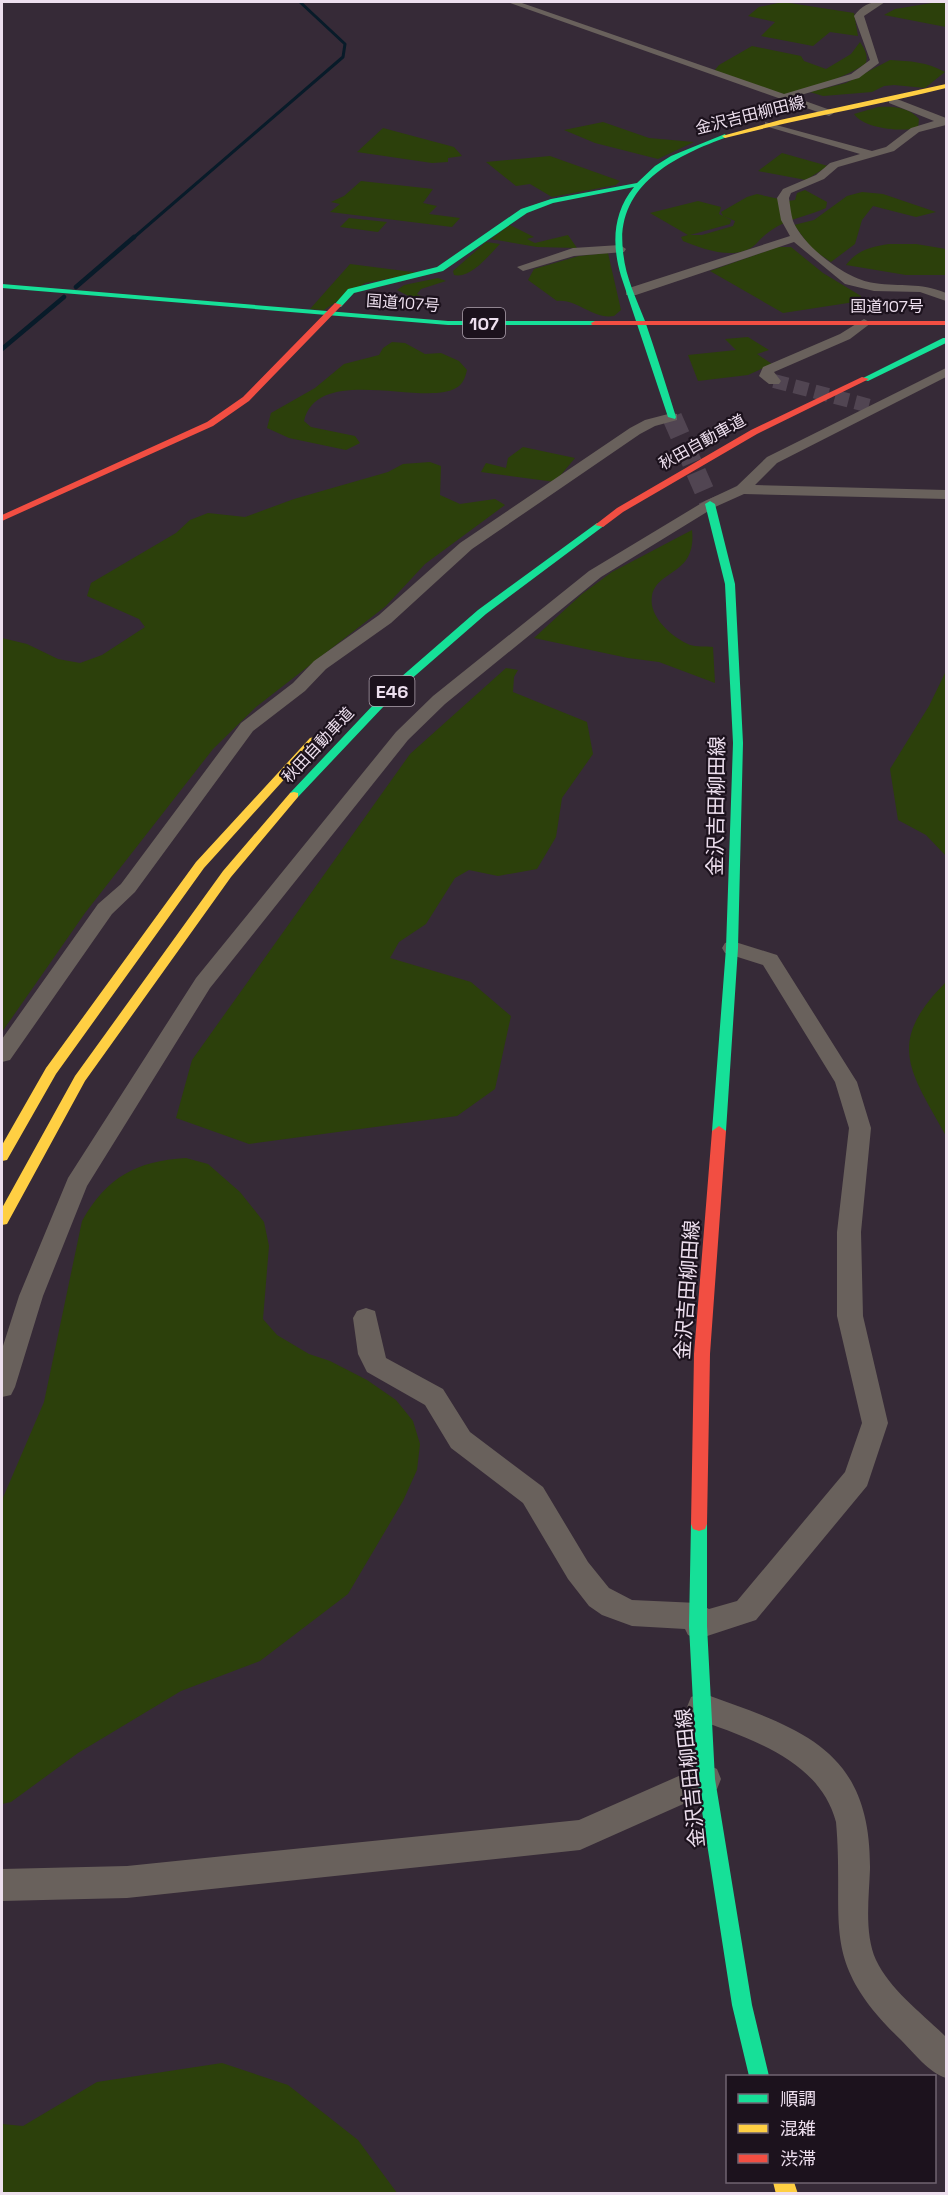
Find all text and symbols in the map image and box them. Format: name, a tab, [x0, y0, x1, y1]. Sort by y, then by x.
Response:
street label: 金沢吉田柳田線	[693, 91, 807, 139]
street label: 国道107号	[366, 290, 440, 316]
street label: 国道107号	[850, 296, 924, 317]
road number: 107	[463, 308, 505, 338]
street label: 秋田自動車道	[655, 410, 749, 474]
road number: E46	[370, 676, 414, 706]
street label: 秋田自動車道	[278, 703, 358, 787]
street label: 金沢吉田柳田線	[702, 736, 730, 876]
street label: 金沢吉田柳田線	[669, 1219, 705, 1361]
street label: 金沢吉田柳田線	[670, 1707, 710, 1849]
legend	[726, 2075, 936, 2183]
text: 順調	[780, 2087, 816, 2110]
text: 混雑	[780, 2117, 816, 2140]
text: 渋滞	[780, 2147, 816, 2170]

